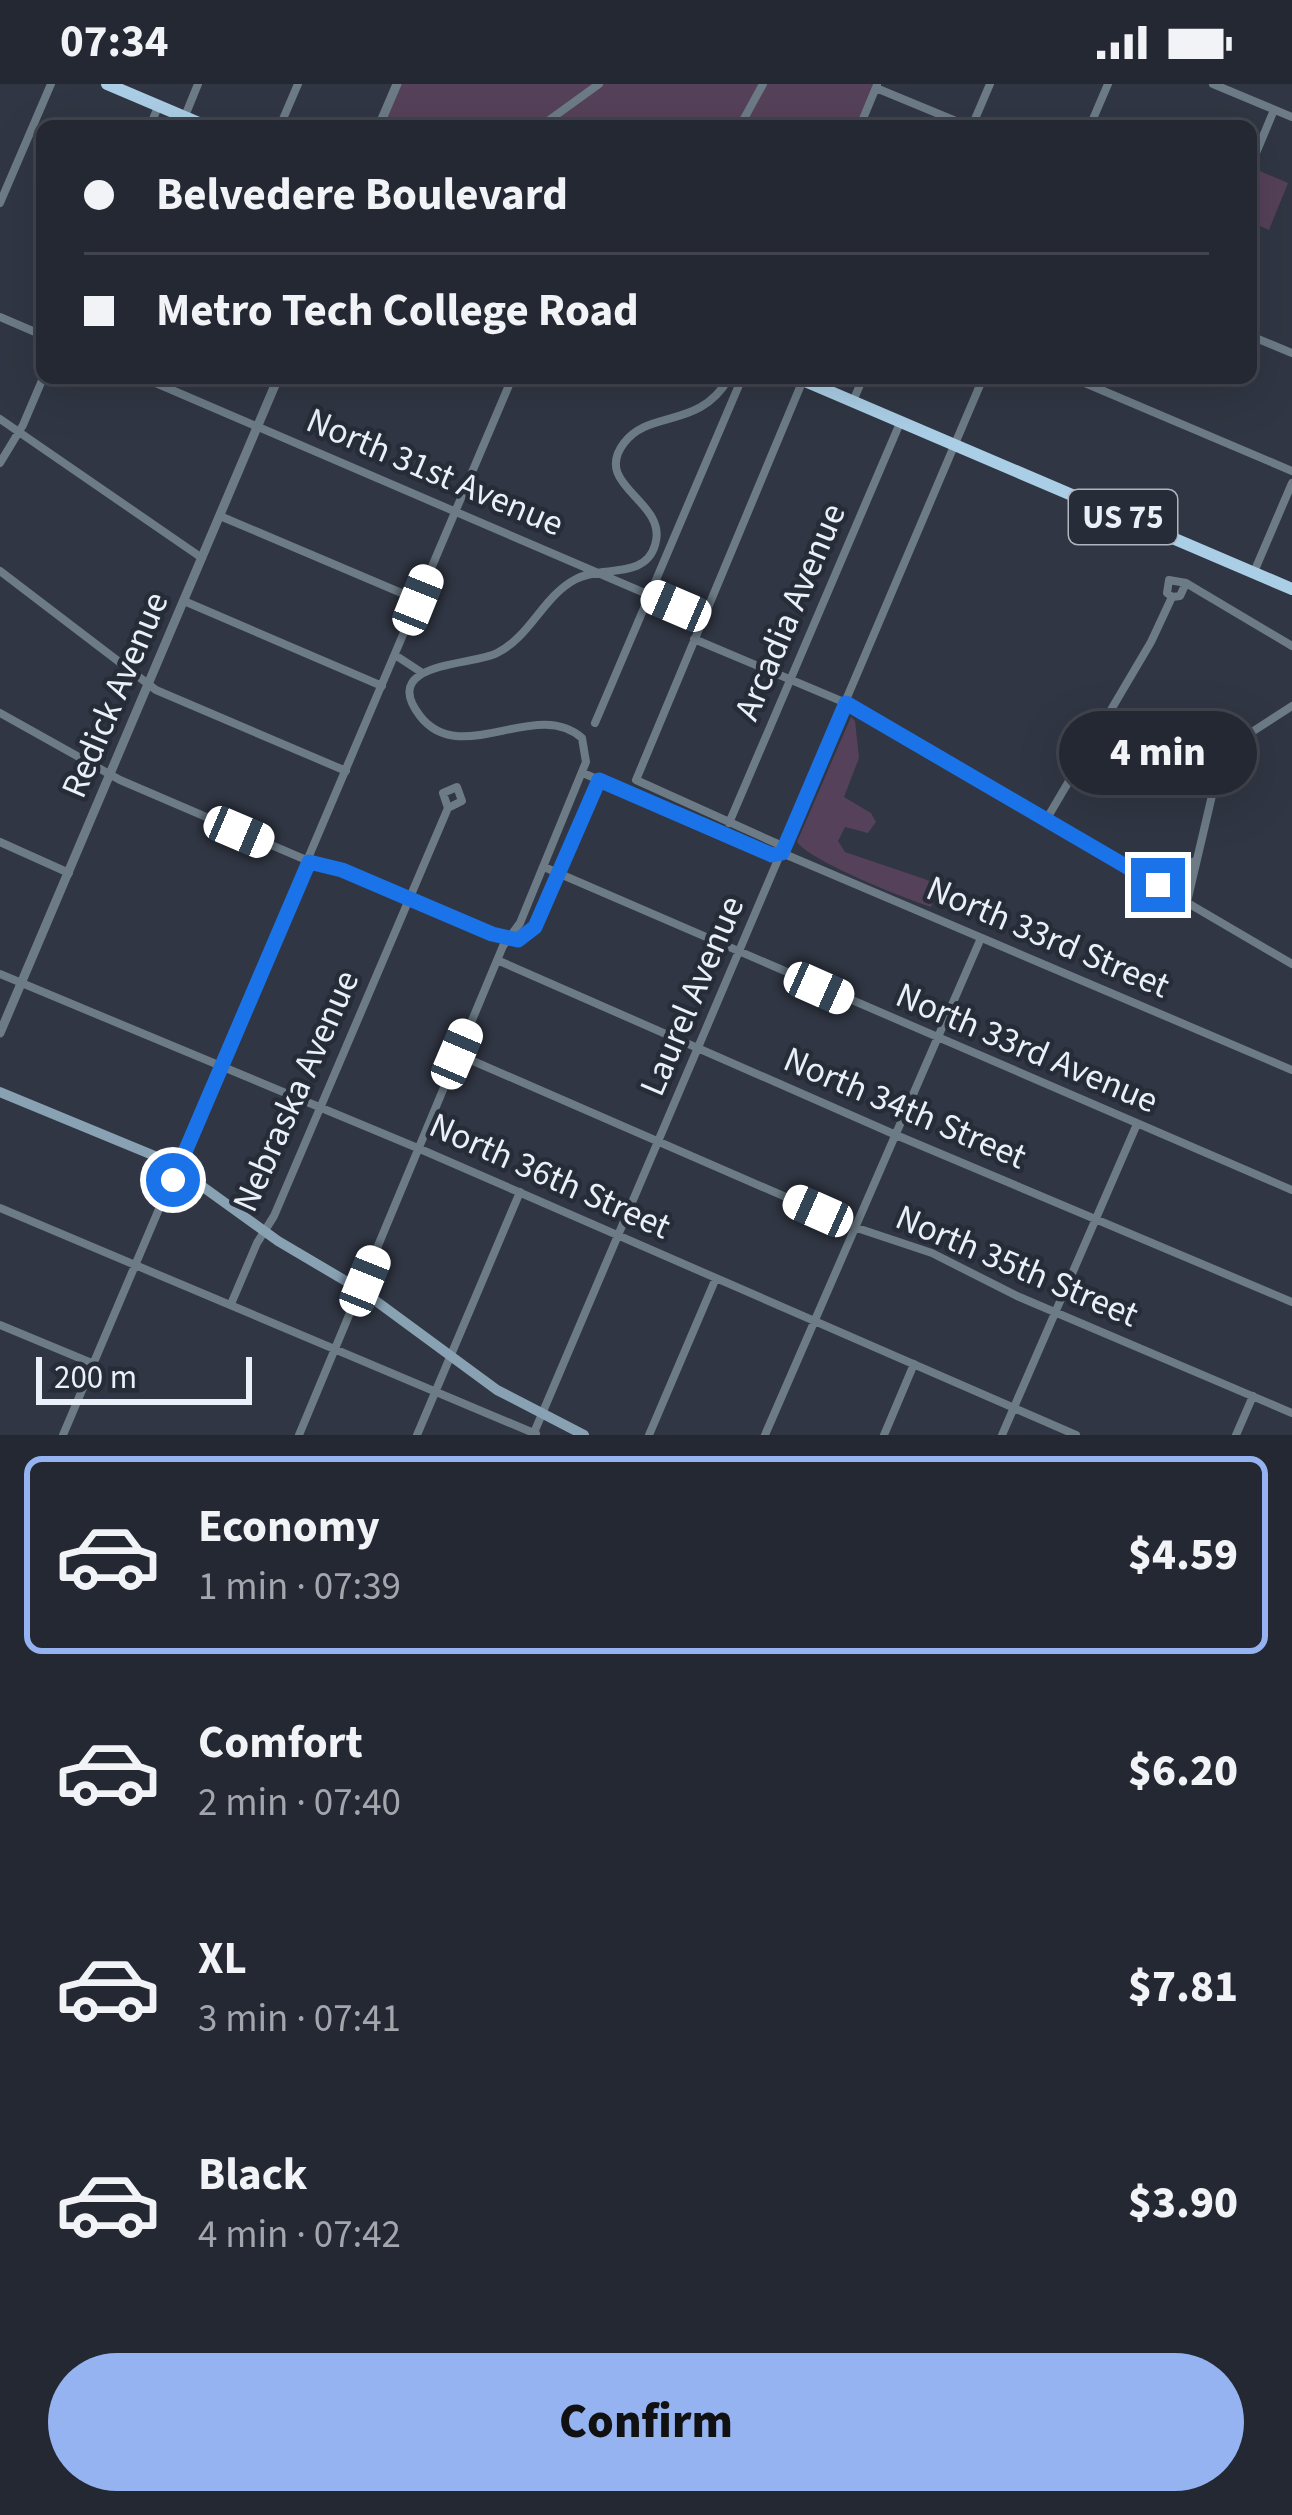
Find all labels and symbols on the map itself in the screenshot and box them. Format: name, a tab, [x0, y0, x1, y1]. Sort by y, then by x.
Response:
street label: North 31st Avenue	[299, 395, 571, 549]
road number: US 75	[1069, 490, 1177, 544]
street label: Arcadia Avenue	[721, 496, 859, 728]
car	[388, 560, 448, 640]
car	[636, 575, 716, 637]
street label: Redick Avenue	[49, 584, 181, 806]
callout: 4 min	[1059, 711, 1257, 795]
car	[199, 801, 279, 863]
route end	[1131, 858, 1185, 912]
street label: North 33rd Street	[919, 863, 1177, 1011]
street label: Laurel Avenue	[627, 888, 757, 1104]
car	[779, 957, 859, 1019]
street label: Nebraska Avenue	[220, 962, 372, 1220]
street label: North 33rd Avenue	[888, 970, 1166, 1126]
car	[426, 1014, 488, 1094]
street label: North 34th Street	[776, 1034, 1034, 1182]
street label: North 36th Street	[421, 1100, 679, 1252]
route start	[146, 1153, 200, 1207]
car	[778, 1180, 858, 1242]
street label: North 35th Street	[888, 1192, 1146, 1340]
car	[335, 1241, 395, 1321]
scale bar	[36, 1351, 252, 1404]

